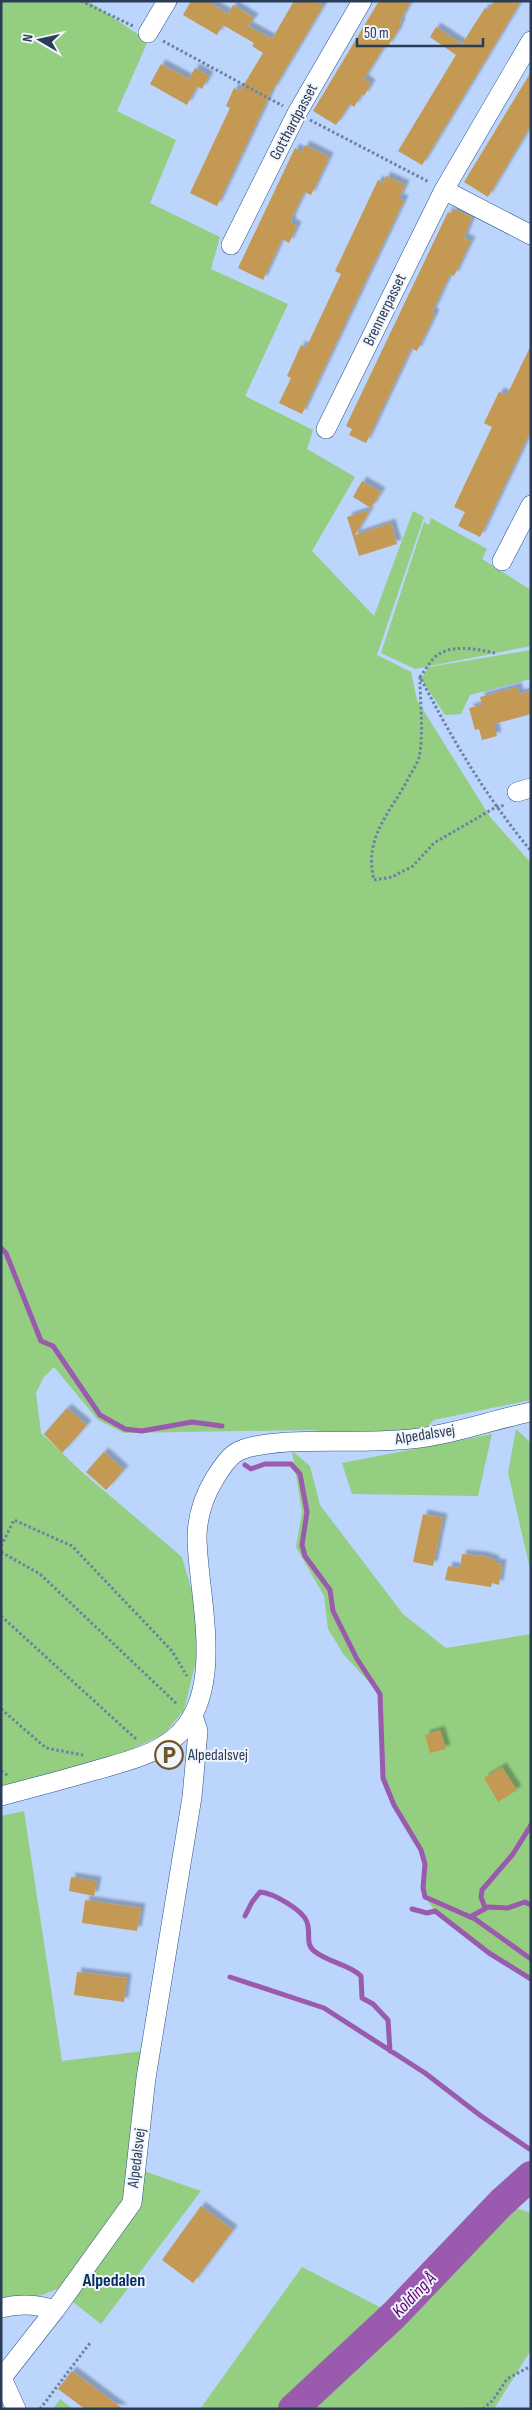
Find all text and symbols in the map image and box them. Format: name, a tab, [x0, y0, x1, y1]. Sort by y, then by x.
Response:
north arrow	[15, 15, 65, 65]
scale bar	[357, 15, 483, 47]
text: 50 m	[364, 24, 389, 43]
text: N	[19, 33, 37, 43]
street label: Gotthardpasset	[266, 80, 322, 163]
street label: Brennerpasset	[359, 271, 411, 349]
street label: Alpedalsvej	[393, 1421, 456, 1449]
parking icon: Alpedalsvej	[154, 1740, 184, 1770]
place label: Alpedalsvej	[187, 1746, 248, 1765]
street label: Alpedalsvej	[124, 2127, 150, 2190]
water label: Kolding Å	[388, 2268, 441, 2322]
district label: Alpedalen	[82, 2270, 145, 2291]

